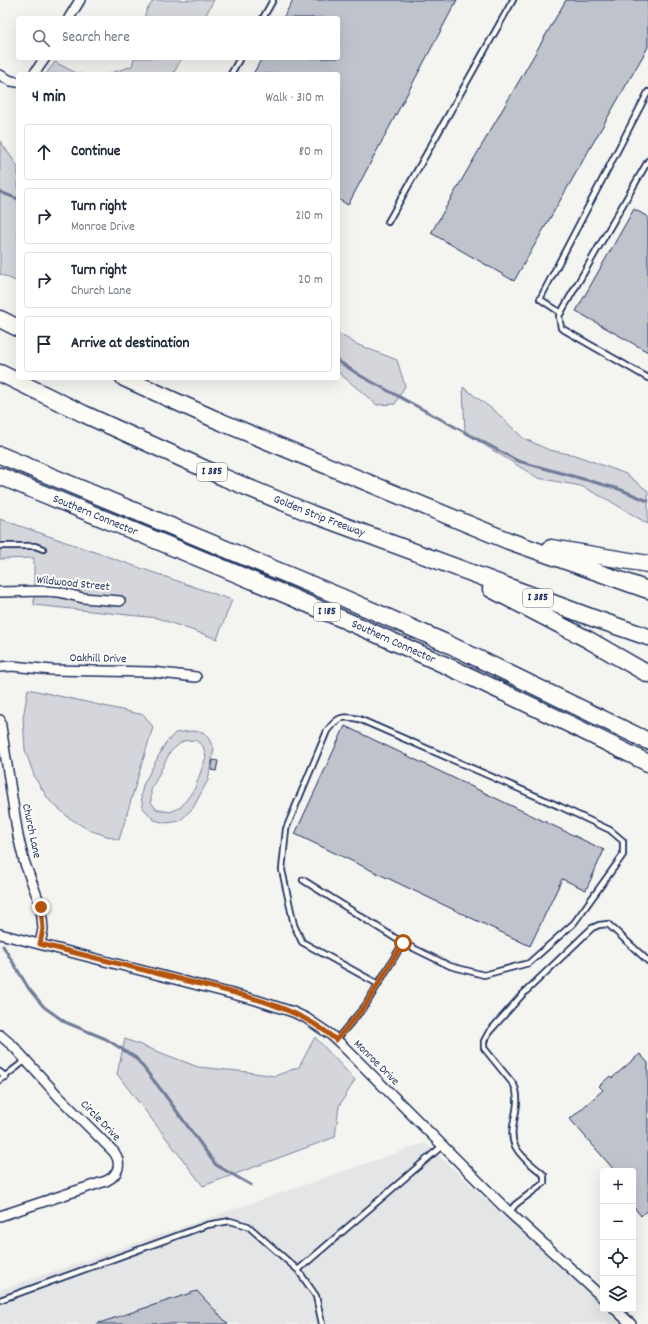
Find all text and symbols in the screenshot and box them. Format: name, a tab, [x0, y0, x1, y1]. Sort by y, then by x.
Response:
search box	[16, 16, 340, 60]
icon: search	[30, 27, 52, 49]
text: Search here	[62, 27, 130, 49]
text: 4 min	[32, 86, 66, 110]
text: Walk · 310 m	[265, 89, 324, 108]
icon: ahead	[33, 141, 55, 163]
text: Continue	[71, 141, 120, 163]
text: 80 m	[299, 143, 323, 162]
text: Turn right	[71, 196, 127, 218]
icon: right	[33, 205, 55, 227]
text: 210 m	[295, 207, 323, 226]
text: Monroe Drive	[71, 218, 135, 237]
text: Turn right	[71, 260, 127, 282]
icon: right	[33, 269, 55, 291]
text: 20 m	[298, 271, 323, 290]
text: Church Lane	[71, 282, 131, 301]
icon: arrive	[33, 333, 55, 355]
text: Arrive at destination	[71, 333, 189, 355]
road number: I 385	[197, 463, 227, 481]
street label: Southern Connector	[50, 490, 141, 541]
street label: Golden Strip Freeway	[271, 491, 368, 542]
street label: Wildwood Street	[36, 572, 111, 596]
road number: I 385	[523, 589, 553, 607]
road number: I 185	[314, 603, 340, 621]
street label: Southern Connector	[349, 615, 439, 668]
street label: Oakhill Drive	[69, 650, 127, 668]
street label: Church Lane	[17, 802, 45, 860]
route end	[32, 898, 50, 916]
route start	[394, 934, 412, 952]
street label: Monroe Drive	[349, 1036, 403, 1090]
street label: Circle Drive	[76, 1097, 124, 1145]
map controls	[600, 1168, 636, 1312]
button: +	[600, 1168, 636, 1204]
button: −	[600, 1204, 636, 1240]
button: locate	[600, 1240, 636, 1276]
button: layers	[600, 1276, 636, 1312]

